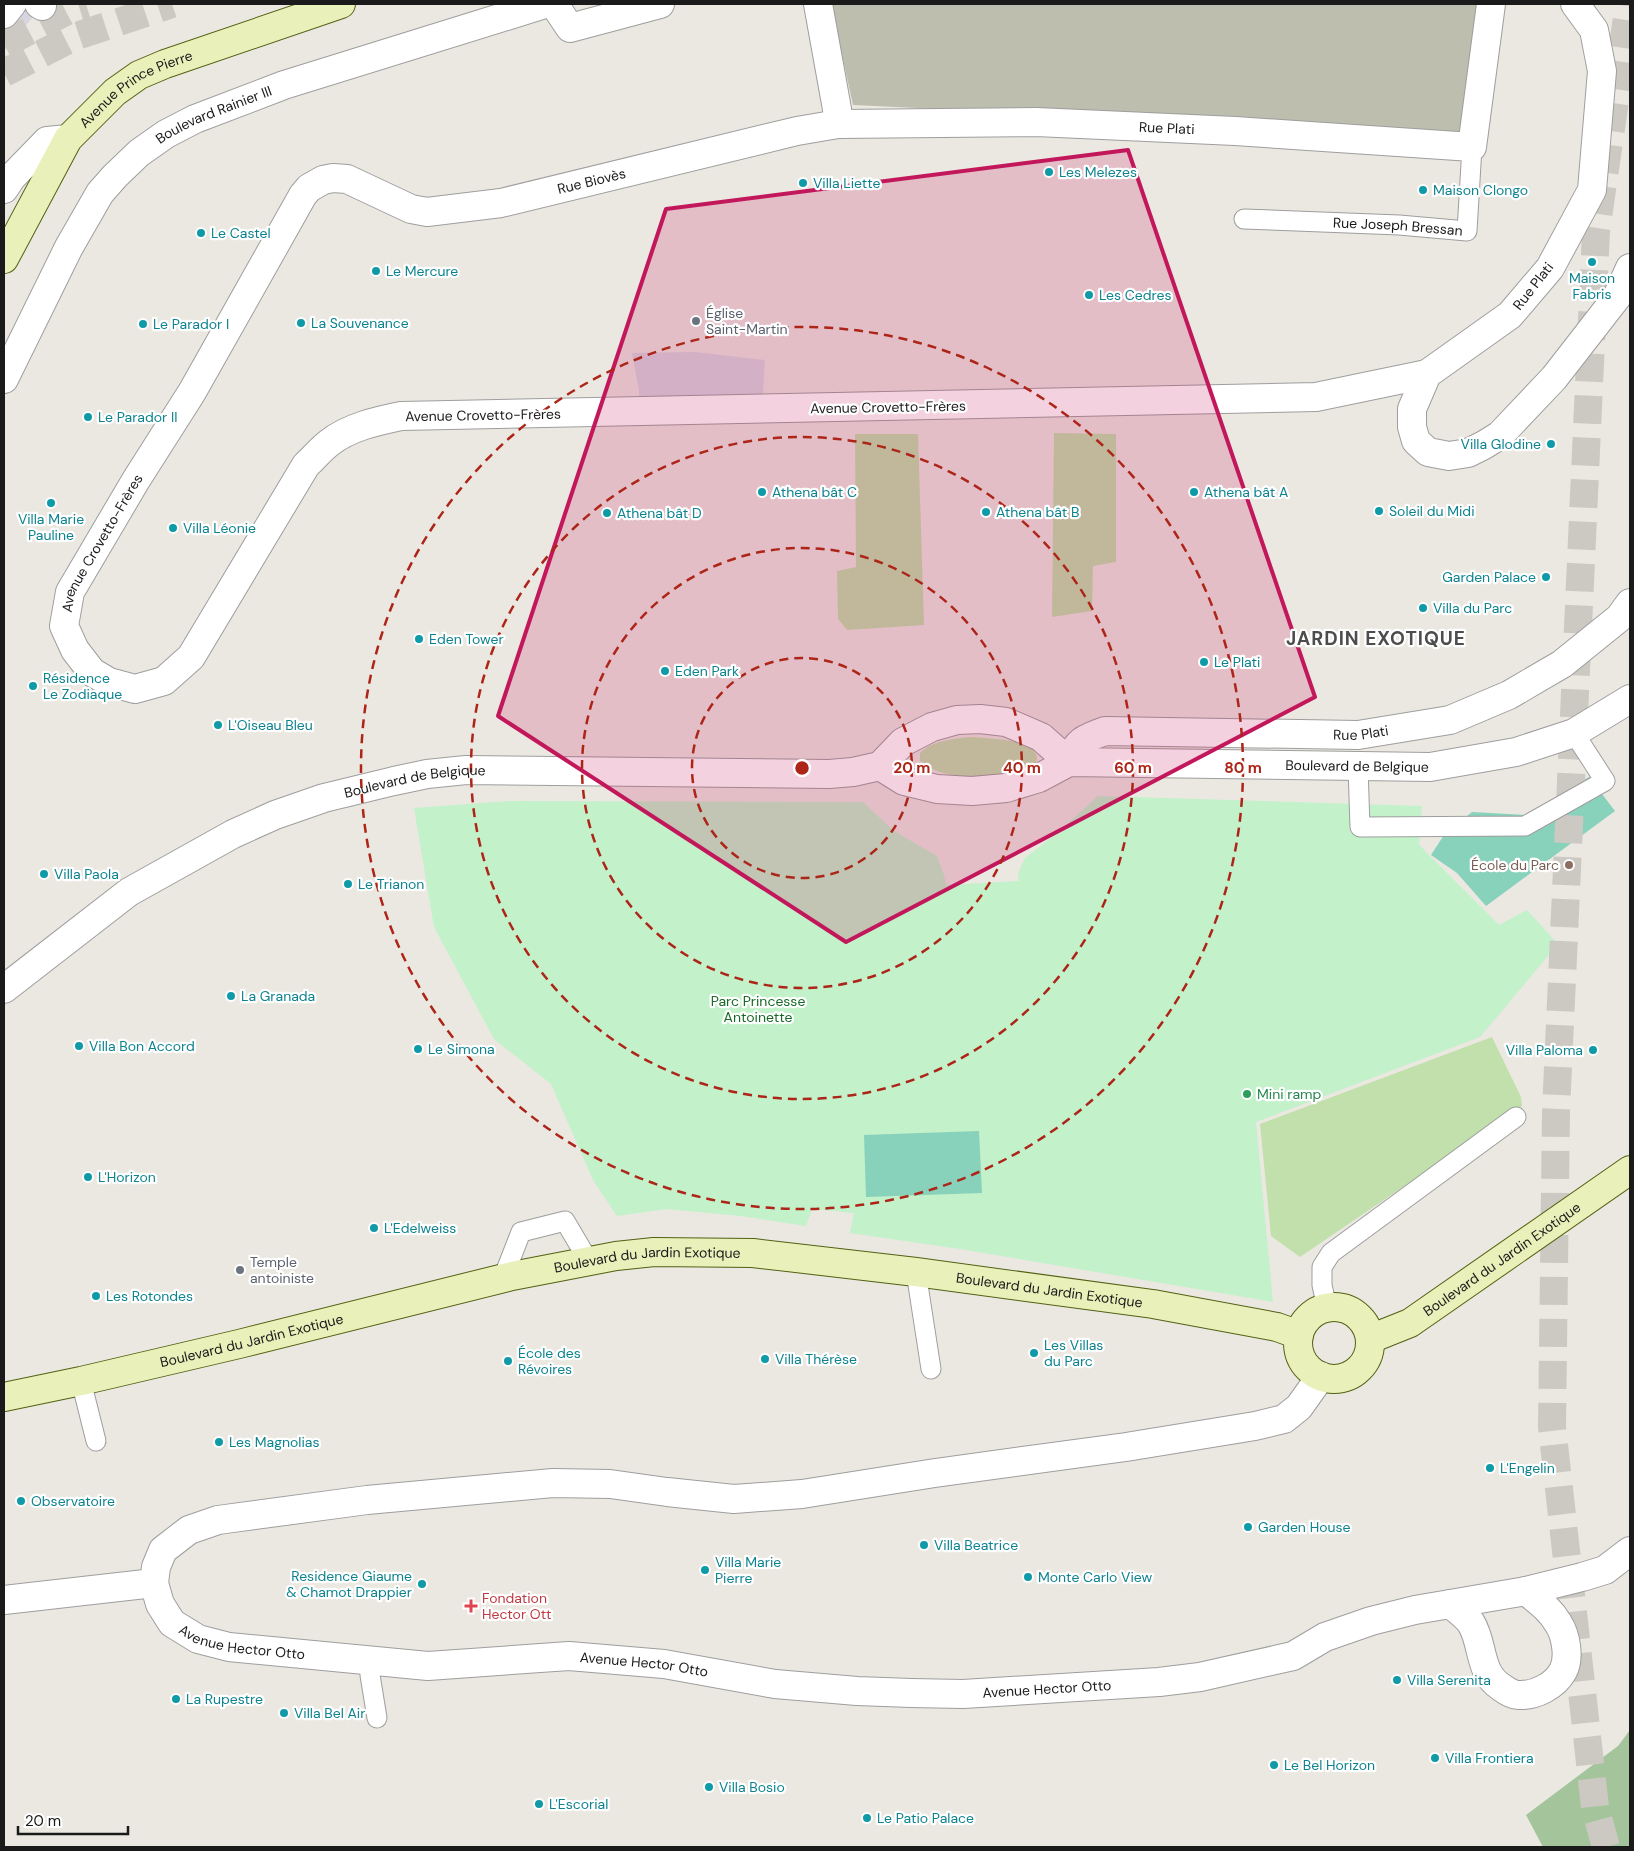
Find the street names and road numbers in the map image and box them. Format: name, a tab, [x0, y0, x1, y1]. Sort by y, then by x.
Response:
street label: Avenue Prince Pierre	[75, 46, 195, 132]
street label: Boulevard Rainier III	[152, 82, 274, 148]
street label: Rue Plati	[1139, 118, 1195, 138]
street label: Rue Biovès	[555, 164, 628, 198]
street label: Rue Joseph Bressan	[1333, 213, 1463, 240]
street label: Rue Plati	[1509, 259, 1557, 313]
street label: Avenue Crovetto-Frères	[810, 397, 966, 417]
street label: Avenue Crovetto-Frères	[405, 405, 561, 425]
street label: Avenue Crovetto-Frères	[58, 470, 147, 614]
street label: Rue Plati	[1333, 721, 1390, 744]
street label: Boulevard de Belgique	[1285, 756, 1429, 776]
street label: Boulevard de Belgique	[342, 761, 486, 802]
street label: Boulevard du Jardin Exotique	[1420, 1198, 1584, 1320]
street label: Boulevard du Jardin Exotique	[552, 1243, 741, 1277]
street label: Boulevard du Jardin Exotique	[955, 1269, 1144, 1312]
street label: Boulevard du Jardin Exotique	[158, 1309, 345, 1371]
street label: Avenue Hector Otto	[176, 1620, 306, 1663]
street label: Avenue Hector Otto	[579, 1648, 710, 1681]
street label: Avenue Hector Otto	[982, 1676, 1112, 1702]

